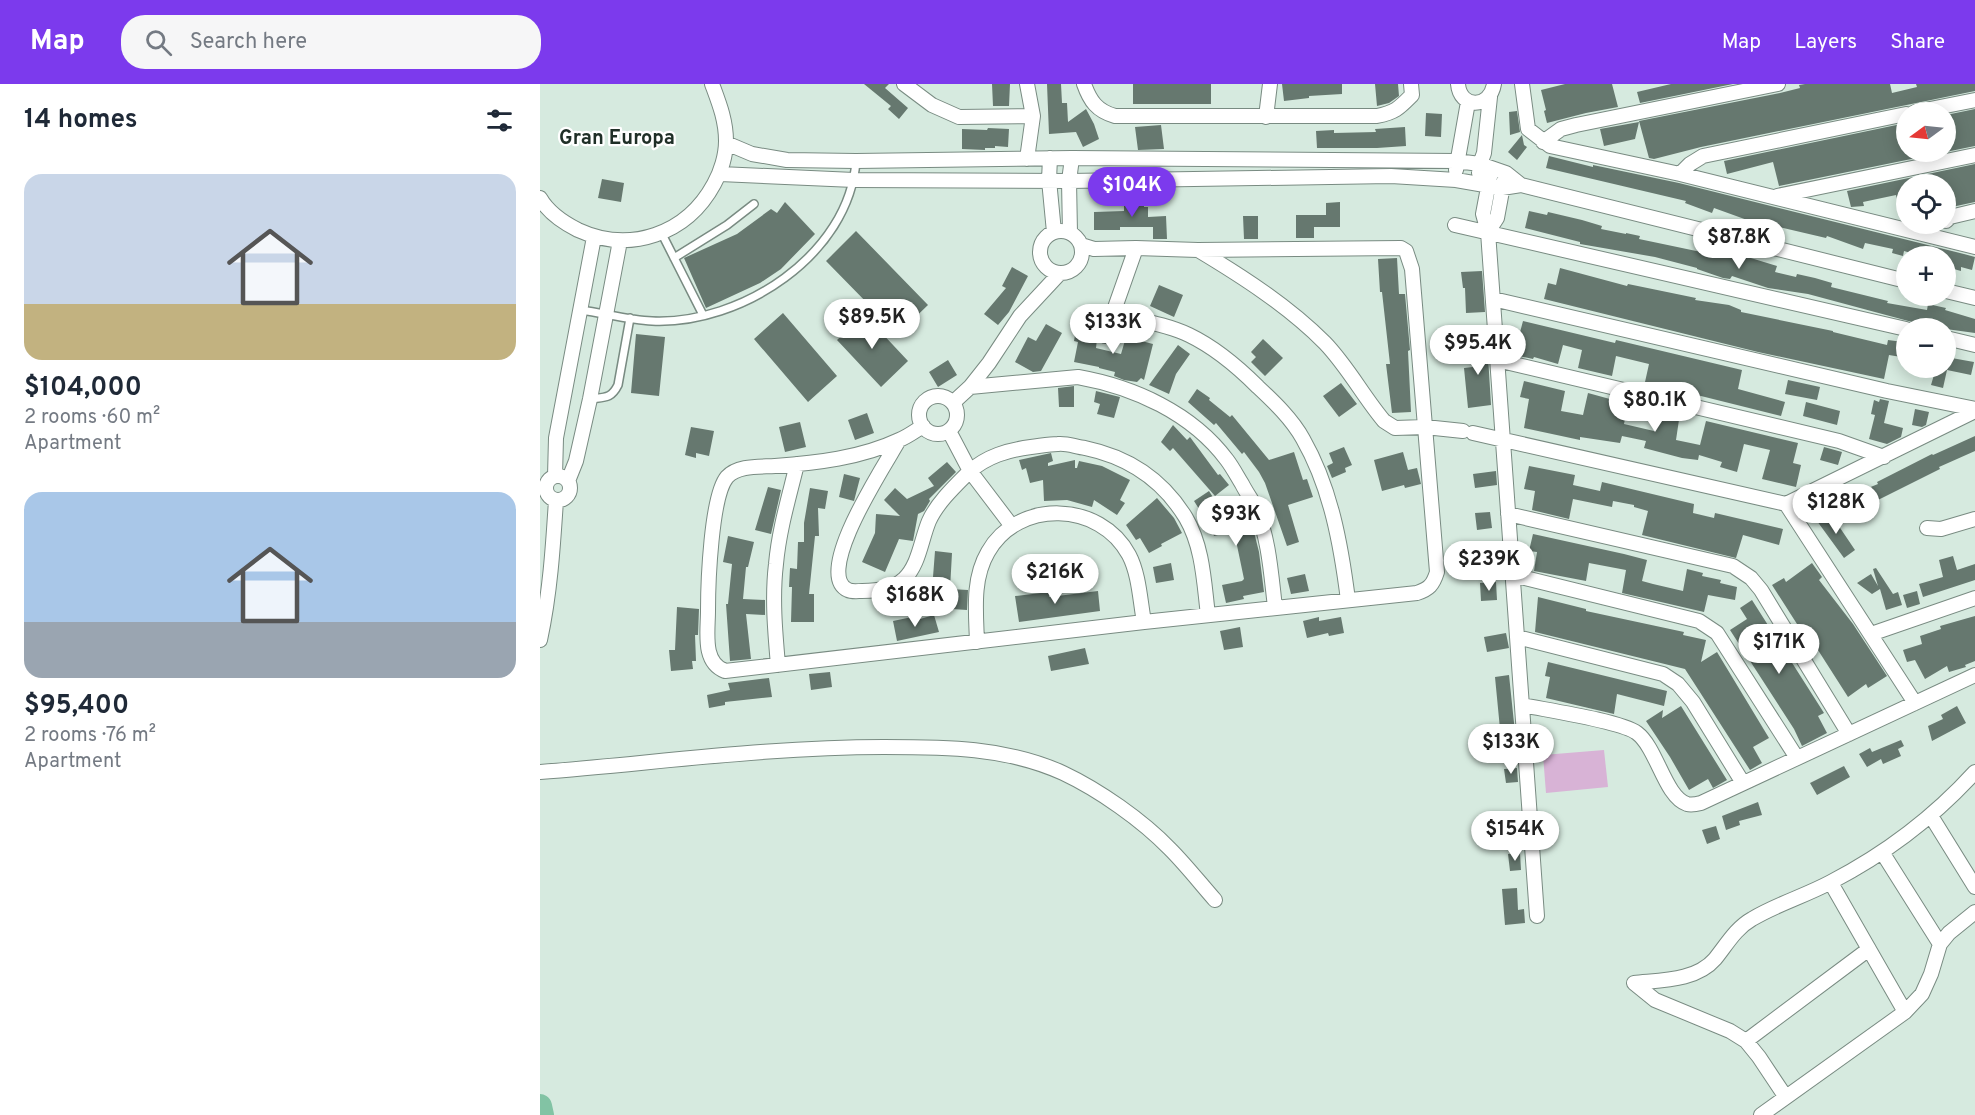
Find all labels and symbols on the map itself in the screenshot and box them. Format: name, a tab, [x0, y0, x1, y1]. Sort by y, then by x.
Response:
north arrow	[1896, 102, 1956, 162]
district label: Gran Europa	[559, 126, 675, 152]
pin: $104K	[1090, 167, 1174, 218]
pin: $87.8K	[1690, 219, 1788, 270]
pin: $89.5K	[823, 299, 921, 350]
pin: $133K	[1071, 304, 1155, 355]
pin: $95.4K	[1429, 325, 1527, 376]
pin: $80.1K	[1606, 382, 1704, 433]
pin: $128K	[1794, 484, 1878, 535]
pin: $93K	[1200, 496, 1272, 547]
pin: $239K	[1447, 541, 1531, 592]
pin: $216K	[1013, 554, 1097, 605]
pin: $168K	[873, 577, 957, 628]
pin: $171K	[1737, 624, 1821, 675]
pin: $133K	[1469, 724, 1553, 775]
pin: $154K	[1473, 811, 1557, 862]

